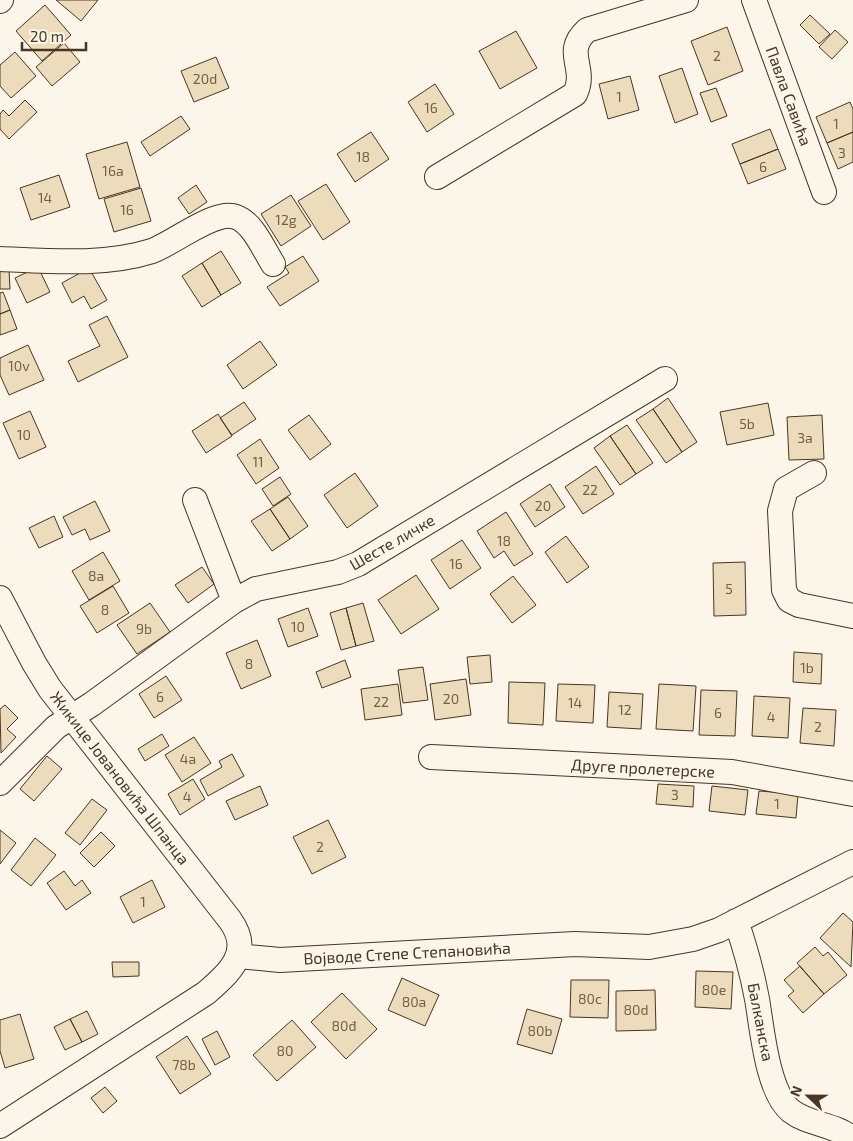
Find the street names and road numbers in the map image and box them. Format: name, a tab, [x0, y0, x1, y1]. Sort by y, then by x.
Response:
street label: Павла Савића	[763, 44, 816, 148]
street label: Шесте личке	[346, 509, 438, 574]
street label: Жикице Јовановића Шпанца	[47, 687, 194, 868]
street label: Друге пролетерске	[571, 754, 715, 782]
street label: Војводе Степе Степановића	[303, 938, 511, 968]
street label: Балканска	[745, 981, 778, 1063]

